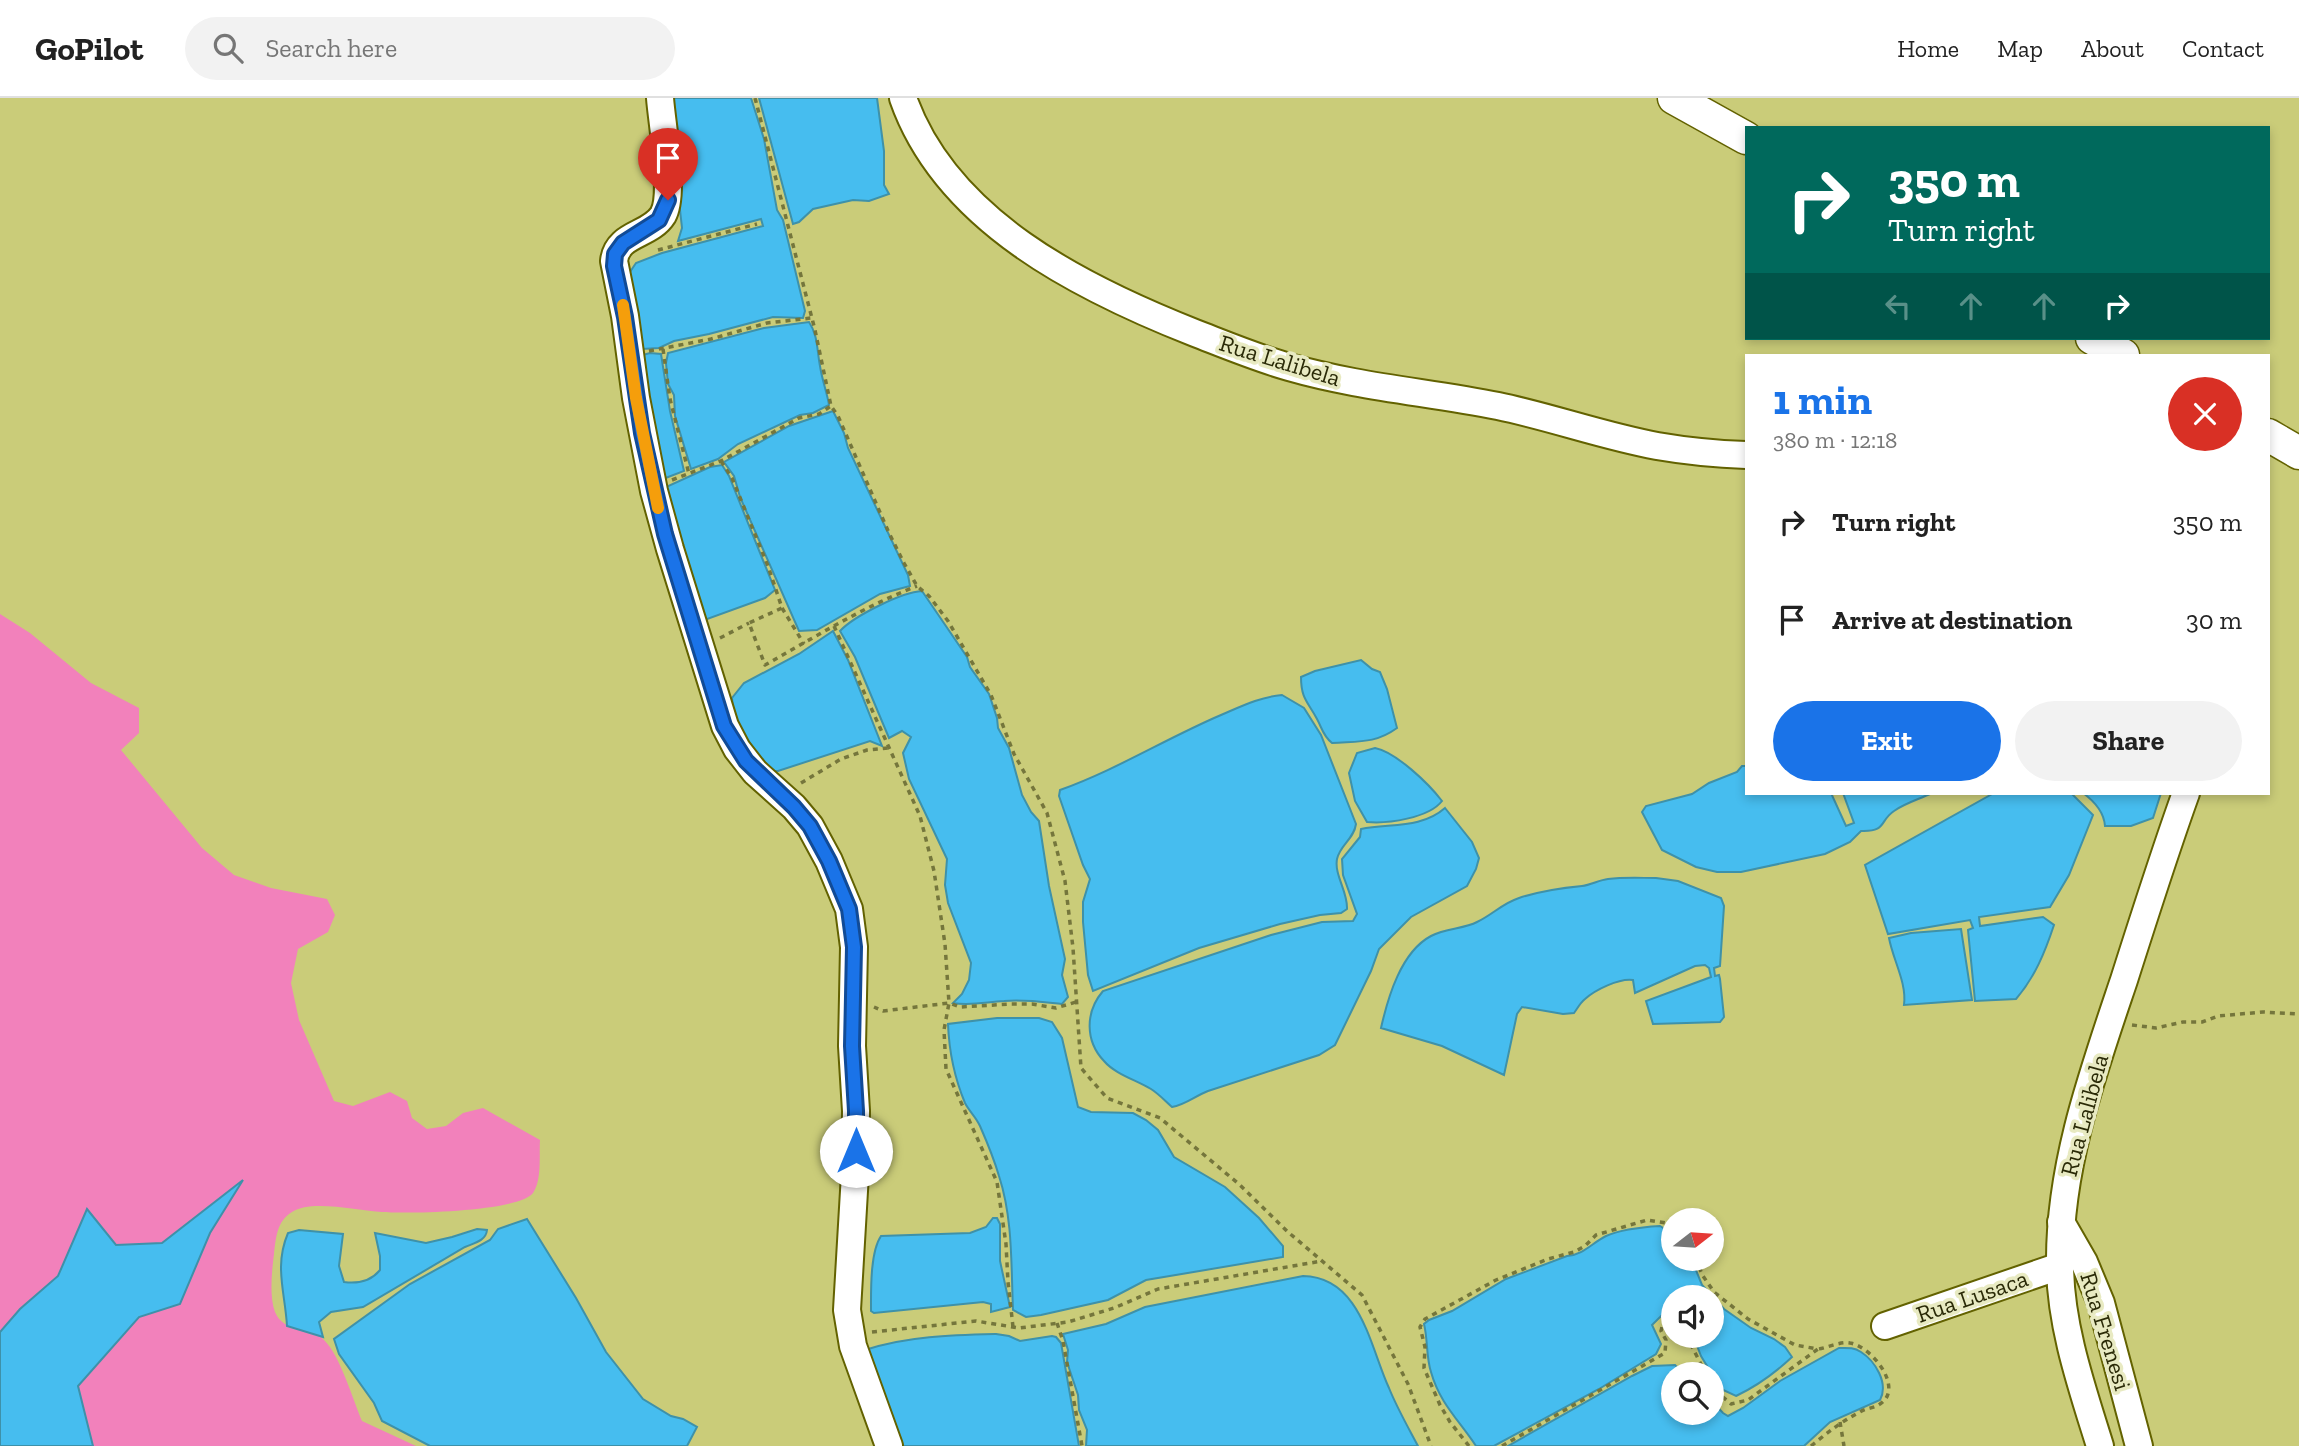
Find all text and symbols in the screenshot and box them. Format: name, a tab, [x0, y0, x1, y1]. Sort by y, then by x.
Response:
search box	[185, 17, 675, 80]
text: GoPilot	[35, 29, 143, 68]
icon: search	[209, 29, 247, 67]
text: Search here	[265, 32, 397, 64]
text: Home	[1897, 34, 1959, 63]
text: Map	[1997, 34, 2043, 63]
text: About	[2081, 34, 2144, 63]
text: Contact	[2182, 34, 2264, 63]
pin	[638, 128, 698, 200]
icon: arrive	[649, 139, 687, 177]
text: 350 m	[1888, 151, 2020, 210]
icon: right	[1773, 154, 1864, 245]
text: Turn right	[1888, 211, 2035, 249]
icon: left	[1879, 287, 1917, 325]
icon: ahead	[1952, 287, 1990, 325]
icon: ahead	[2025, 287, 2063, 325]
icon: right	[2098, 287, 2136, 325]
street label: Rua Lalibela	[1216, 328, 1344, 392]
text: 1 min	[1773, 374, 1872, 425]
button: close	[2168, 377, 2242, 451]
text: 380 m · 12:18	[1773, 426, 1898, 454]
icon: right	[1773, 503, 1811, 541]
text: Turn right	[1832, 506, 1955, 538]
text: 350 m	[2173, 506, 2242, 538]
icon: arrive	[1773, 601, 1811, 639]
text: Arrive at destination	[1832, 604, 2072, 636]
text: 30 m	[2186, 604, 2242, 636]
button: Exit	[1773, 701, 2001, 781]
button: Share	[2015, 701, 2242, 781]
street label: Rua Lalibela	[2054, 1050, 2114, 1179]
position arrow	[819, 1114, 893, 1188]
north arrow	[1661, 1208, 1724, 1270]
map controls	[1661, 1208, 1724, 1425]
street label: Rua Lusaca	[1912, 1263, 2032, 1329]
street label: Rua Frenesi	[2074, 1268, 2138, 1394]
button: sound	[1661, 1285, 1724, 1348]
button: search	[1661, 1362, 1724, 1425]

